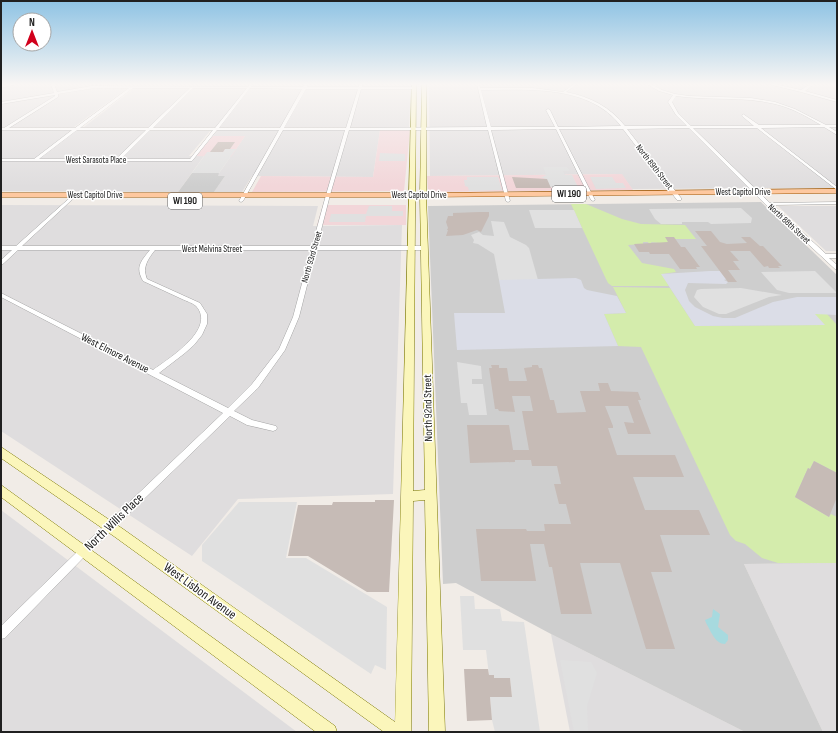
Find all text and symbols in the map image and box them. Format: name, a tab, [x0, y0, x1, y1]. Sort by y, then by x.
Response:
north arrow	[12, 12, 52, 52]
text: N	[29, 16, 35, 29]
street label: North 89th Street	[633, 142, 675, 192]
street label: West Sarasota Place	[66, 155, 127, 166]
road number: WI 190	[552, 186, 586, 202]
street label: West Capitol Drive	[715, 187, 771, 198]
street label: West Capitol Drive	[67, 190, 123, 201]
street label: West Capitol Drive	[391, 190, 447, 201]
road number: WI 190	[168, 193, 202, 209]
street label: North 88th Street	[766, 202, 813, 247]
street label: North 93rd Street	[299, 230, 325, 284]
street label: West Melvina Street	[182, 244, 242, 255]
street label: West Elmore Avenue	[79, 330, 151, 376]
street label: North 92nd Street	[421, 374, 435, 442]
street label: North Willis Place	[81, 490, 147, 554]
street label: West Lisbon Avenue	[160, 559, 240, 623]

